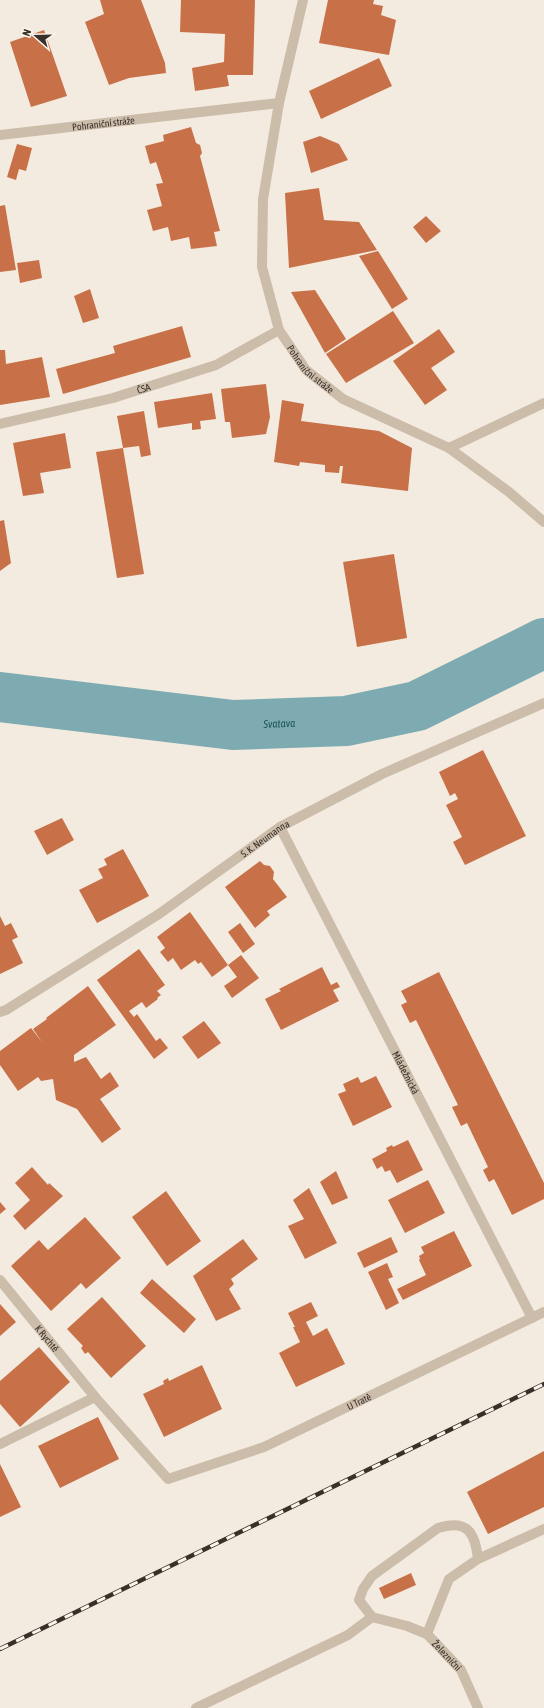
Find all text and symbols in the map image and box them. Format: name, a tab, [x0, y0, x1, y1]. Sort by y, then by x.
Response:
north arrow	[16, 16, 56, 56]
text: N	[20, 27, 33, 38]
street label: Pohraniční stráže	[71, 115, 136, 133]
street label: Pohraniční stráže	[285, 343, 336, 396]
street label: ČSA	[136, 381, 152, 396]
water label: Svatava	[262, 717, 295, 730]
street label: S. K. Neumanna	[239, 818, 291, 860]
street label: Mládežnická	[390, 1049, 421, 1096]
street label: K Rychtě	[33, 1323, 61, 1354]
street label: U Tratě	[345, 1391, 373, 1412]
street label: Železniční	[430, 1638, 464, 1674]

